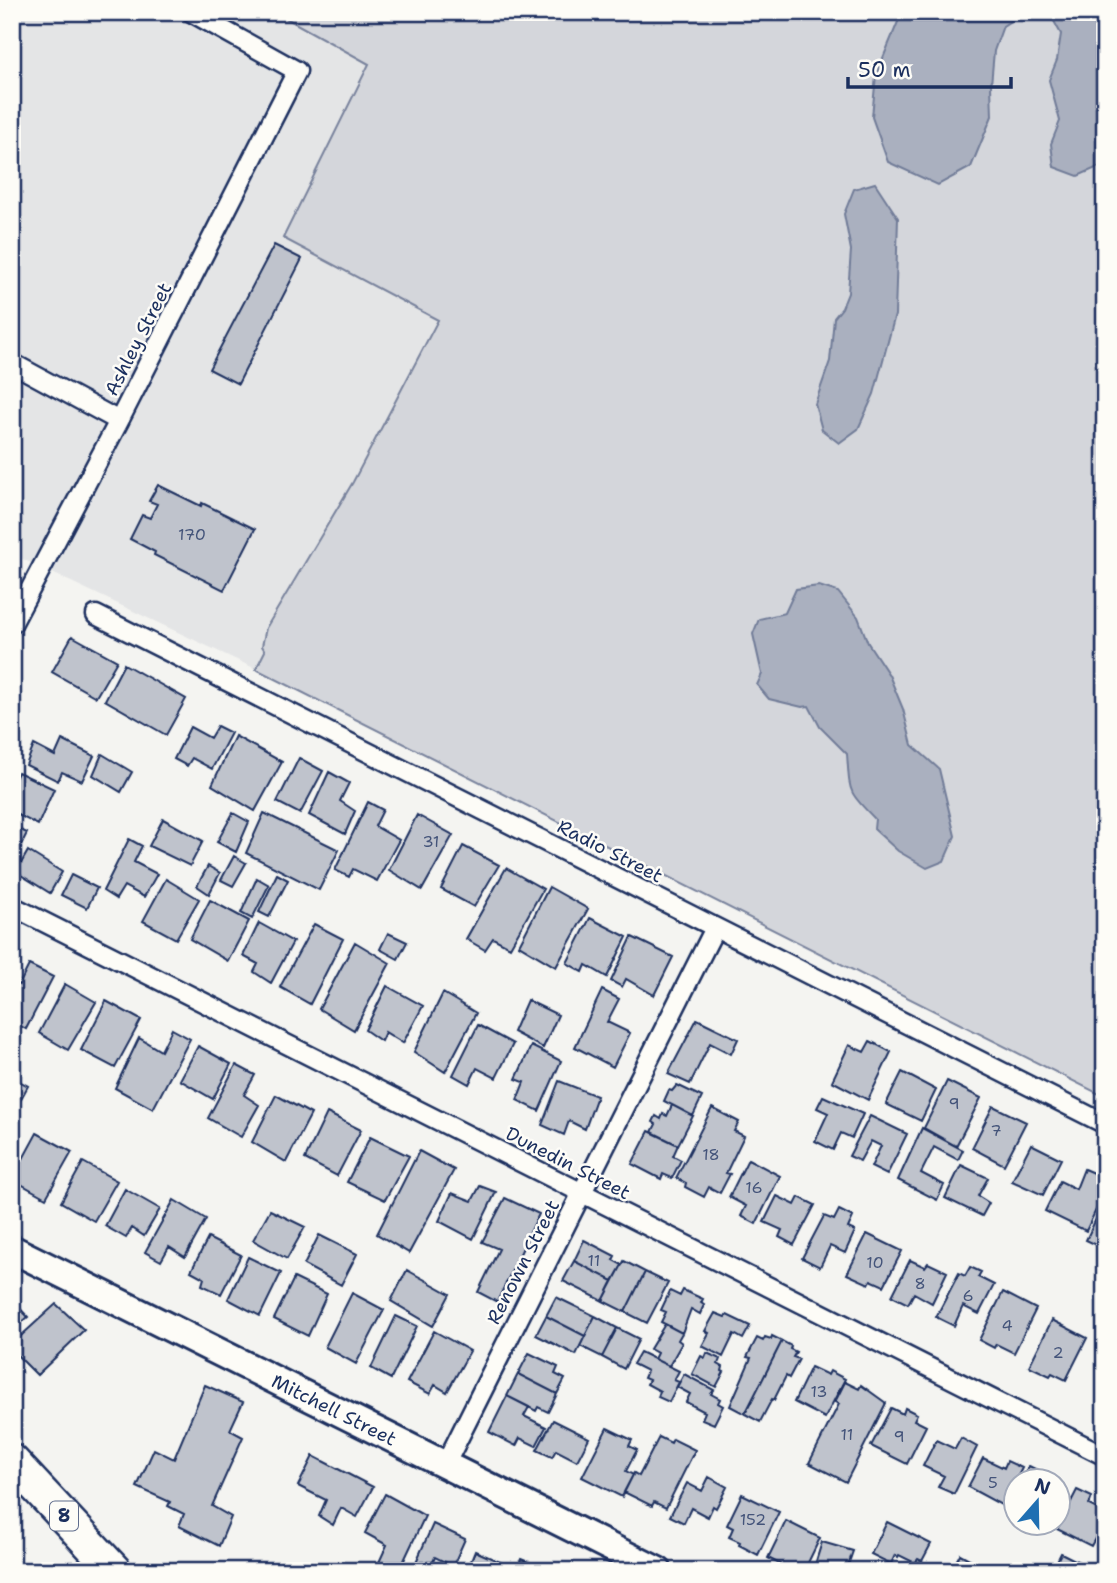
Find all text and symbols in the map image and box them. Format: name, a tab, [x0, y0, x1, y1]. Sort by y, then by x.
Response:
scale bar	[848, 46, 1010, 90]
text: 50 m	[858, 56, 911, 84]
street label: Ashley Street	[99, 278, 177, 400]
house number: 170	[178, 524, 206, 545]
street label: Radio Street	[553, 814, 667, 888]
house number: 31	[422, 831, 440, 852]
house number: 9	[948, 1093, 960, 1114]
house number: 7	[990, 1120, 1002, 1141]
street label: Dunedin Street	[501, 1121, 635, 1205]
house number: 18	[702, 1144, 720, 1165]
house number: 16	[745, 1177, 763, 1198]
street label: Renown Street	[481, 1196, 565, 1328]
house number: 11	[588, 1250, 600, 1271]
house number: 10	[866, 1252, 884, 1273]
house number: 8	[914, 1273, 926, 1294]
house number: 6	[962, 1285, 974, 1306]
house number: 4	[1001, 1315, 1013, 1336]
house number: 2	[1052, 1342, 1064, 1363]
street label: Mitchell Street	[268, 1368, 401, 1451]
house number: 13	[810, 1381, 828, 1402]
house number: 11	[841, 1424, 853, 1445]
house number: 9	[893, 1426, 905, 1447]
north arrow	[1002, 1468, 1072, 1538]
house number: 5	[988, 1472, 998, 1493]
text: N	[1031, 1472, 1054, 1501]
road number: 8	[50, 1502, 78, 1531]
house number: 152	[740, 1509, 766, 1530]

